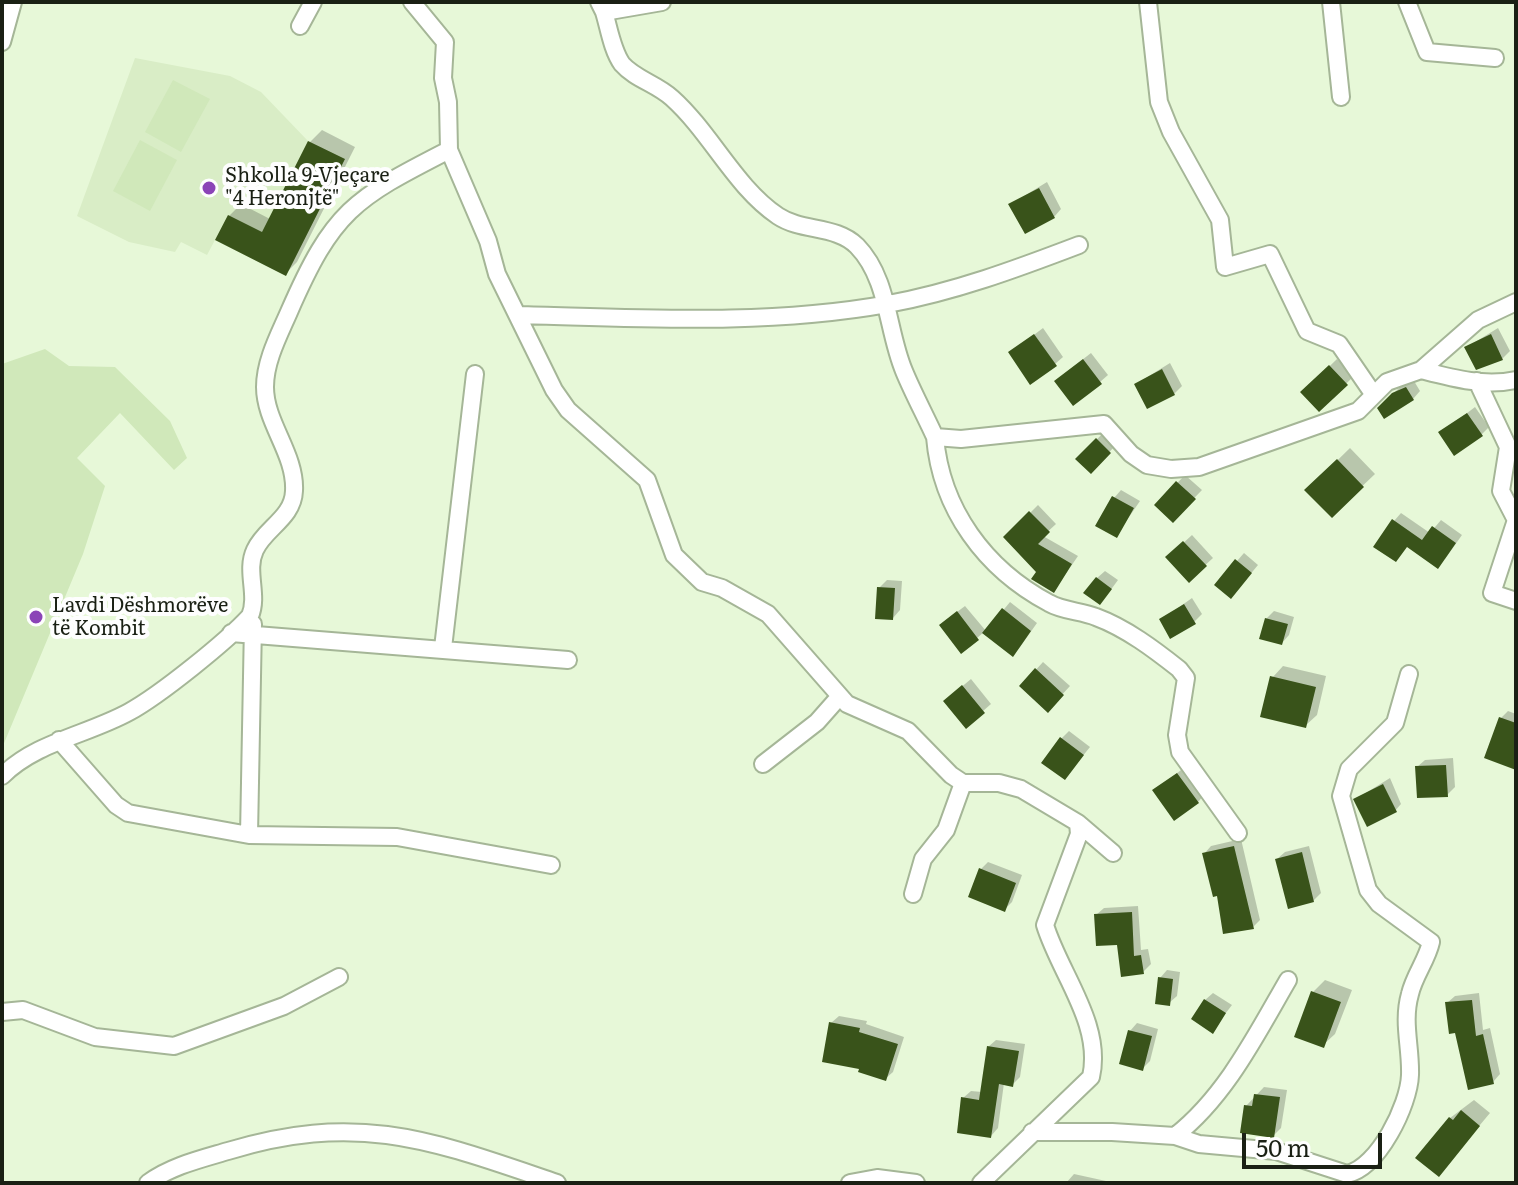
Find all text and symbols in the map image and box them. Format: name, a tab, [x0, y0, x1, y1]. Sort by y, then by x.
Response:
place label: Shkolla 9-Vjeçare "4 Heronjtë"	[225, 164, 390, 211]
marker: Shkolla 9-Vjeçare "4 Heronjtë"	[200, 179, 218, 197]
place label: Lavdi Dëshmorëve të Kombit	[52, 594, 228, 641]
marker: Lavdi Dëshmorëve të Kombit	[27, 608, 45, 626]
scale bar	[1246, 1117, 1386, 1167]
text: 50 m	[1256, 1129, 1310, 1164]

